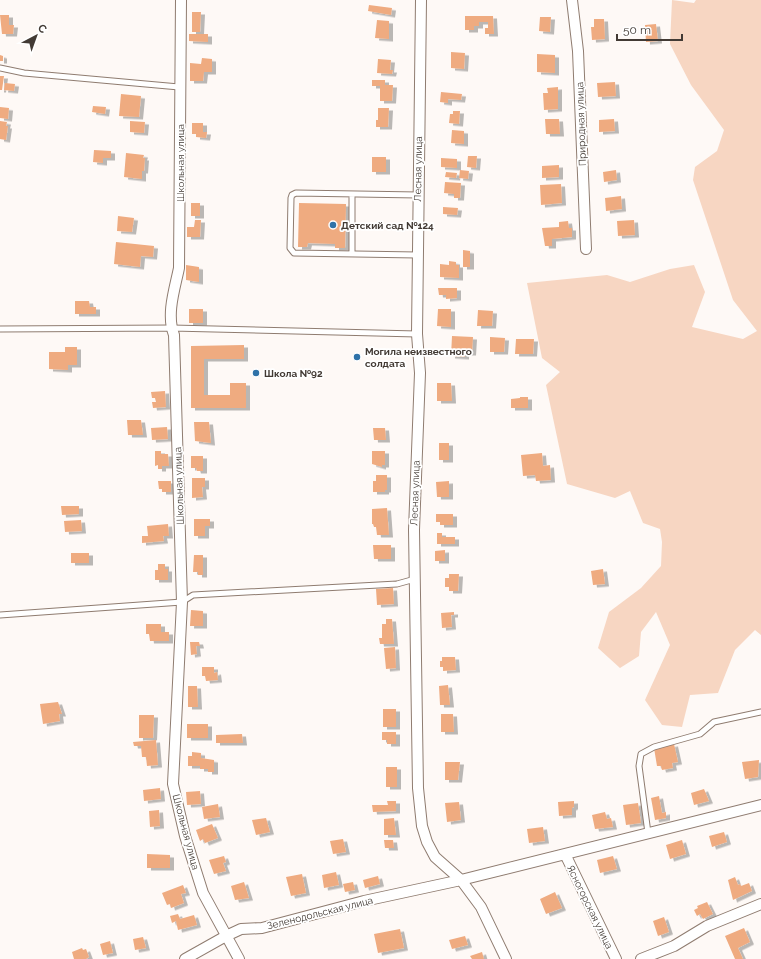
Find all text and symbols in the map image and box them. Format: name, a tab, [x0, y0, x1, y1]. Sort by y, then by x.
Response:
north arrow	[16, 16, 56, 56]
scale bar	[617, 16, 682, 42]
text: С	[35, 21, 50, 37]
text: 50 m	[623, 23, 651, 37]
street label: Природная улица	[574, 82, 588, 166]
street label: Школьная улица	[175, 124, 186, 202]
street label: Лесная улица	[412, 136, 424, 202]
marker: Детский сад №124	[328, 220, 338, 230]
place label: Детский сад №124	[341, 220, 434, 231]
place label: Могила неизвестного солдата	[365, 346, 472, 369]
marker: Могила неизвестного солдата	[352, 352, 362, 362]
marker: Школа №92	[251, 368, 261, 378]
place label: Школа №92	[264, 368, 323, 379]
street label: Школьная улица	[172, 447, 186, 525]
street label: Лесная улица	[408, 460, 422, 526]
street label: Школьная улица	[171, 793, 201, 871]
street label: Ясногорская улица	[565, 863, 615, 951]
street label: Зеленодольская улица	[266, 894, 374, 932]

